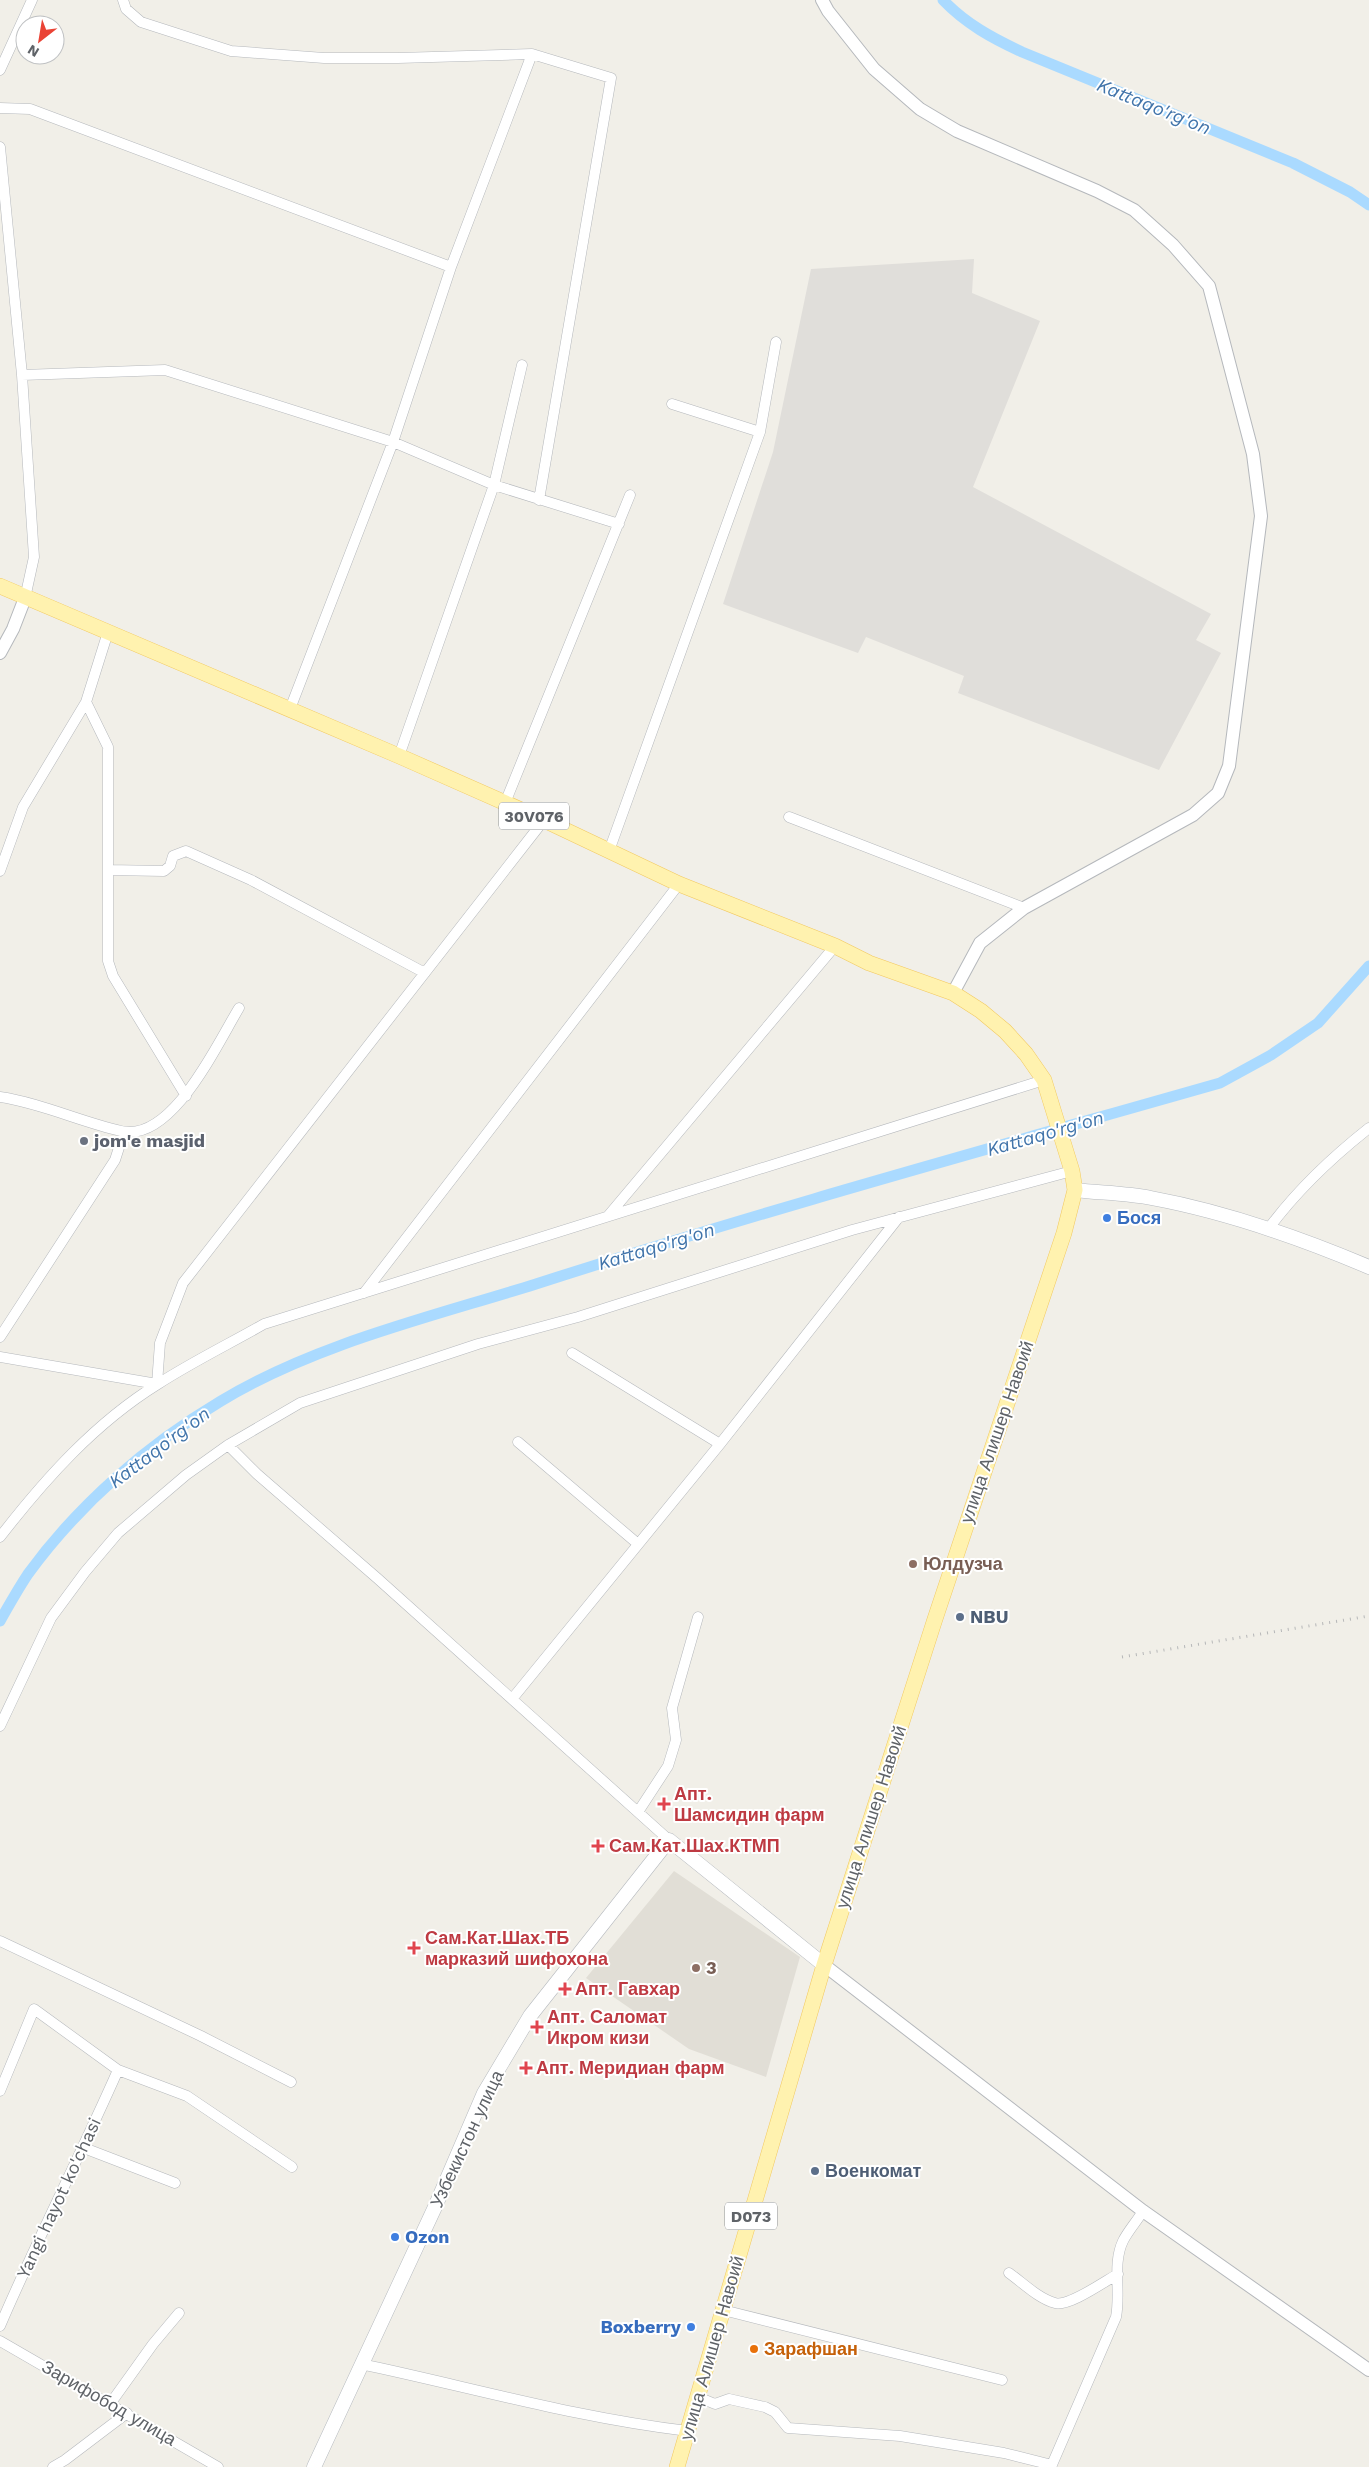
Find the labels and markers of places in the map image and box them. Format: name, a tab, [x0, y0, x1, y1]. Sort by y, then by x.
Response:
place label: jom'e masjid	[92, 1130, 205, 1151]
marker: jom'e masjid	[78, 1135, 90, 1147]
place label: Бося	[1117, 1207, 1161, 1228]
marker: Бося	[1101, 1212, 1113, 1224]
place label: Юлдузча	[923, 1553, 1004, 1574]
marker: Юлдузча	[907, 1558, 919, 1570]
place label: NBU	[970, 1606, 1008, 1627]
marker: NBU	[954, 1611, 966, 1623]
place label: Апт. Шамсидин фарм	[674, 1783, 825, 1825]
marker: Апт. Шамсидин фарм	[658, 1798, 670, 1810]
place label: Сам.Кат.Шах.КТМП	[609, 1835, 780, 1856]
marker: Сам.Кат.Шах.КТМП	[591, 1839, 605, 1853]
place label: Сам.Кат.Шах.ТБ марказий шифохона	[425, 1927, 609, 1969]
marker: Сам.Кат.Шах.ТБ марказий шифохона	[407, 1941, 421, 1955]
place label: 3	[706, 1957, 717, 1978]
marker: 3	[690, 1962, 702, 1974]
place label: Апт. Гавхар	[575, 1978, 680, 1999]
marker: Апт. Гавхар	[559, 1983, 571, 1995]
place label: Апт. Саломат Икром кизи	[547, 2006, 667, 2048]
marker: Апт. Саломат Икром кизи	[531, 2021, 543, 2033]
place label: Апт. Меридиан фарм	[536, 2057, 724, 2078]
marker: Апт. Меридиан фарм	[520, 2062, 532, 2074]
place label: Военкомат	[825, 2160, 921, 2181]
marker: Военкомат	[809, 2165, 821, 2177]
place label: Ozon	[405, 2226, 449, 2247]
marker: Ozon	[389, 2231, 401, 2243]
place label: Boxberry	[600, 2316, 682, 2337]
marker: Boxberry	[685, 2321, 697, 2333]
place label: Зарафшан	[764, 2338, 858, 2359]
marker: Зарафшан	[748, 2343, 760, 2355]

